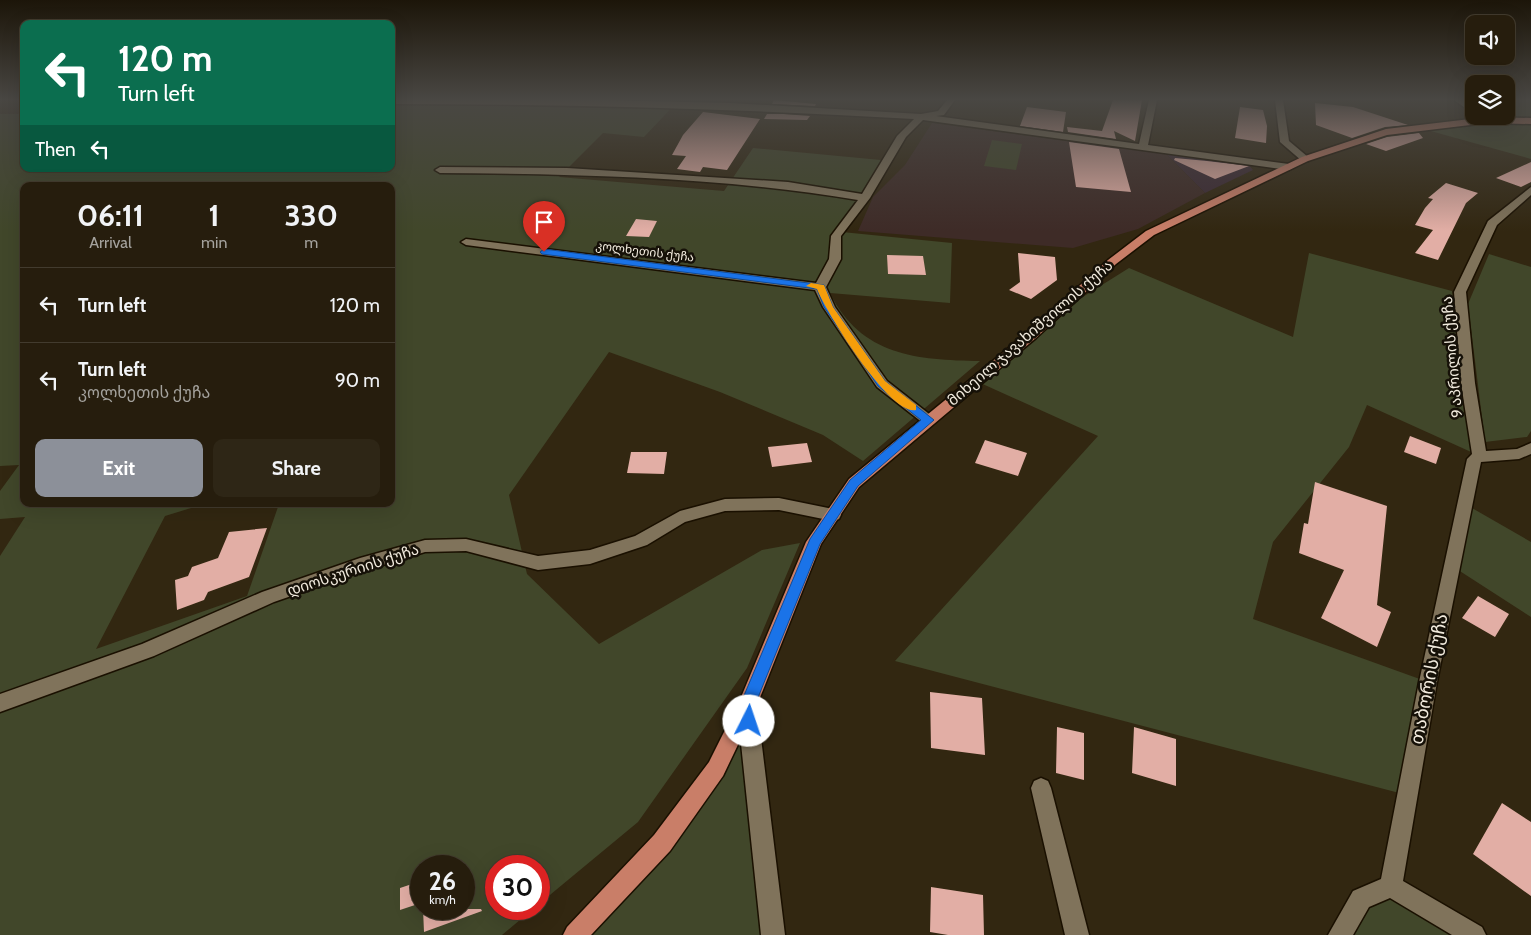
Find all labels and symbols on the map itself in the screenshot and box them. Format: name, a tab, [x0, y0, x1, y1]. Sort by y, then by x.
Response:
pin	[523, 201, 565, 252]
street label: კოლხეთის ქუჩა	[595, 238, 695, 265]
street label: მიხეილ ჯავახიშვილის ქუჩა	[944, 256, 1116, 410]
street label: 9 აპრილის ქუჩა	[1438, 296, 1466, 418]
street label: დიოსკურიის ქუჩა	[285, 540, 421, 600]
street label: თაბორის ქუჩა	[1406, 612, 1452, 746]
position arrow	[722, 694, 774, 746]
speed limit sign: 30	[485, 855, 550, 920]

